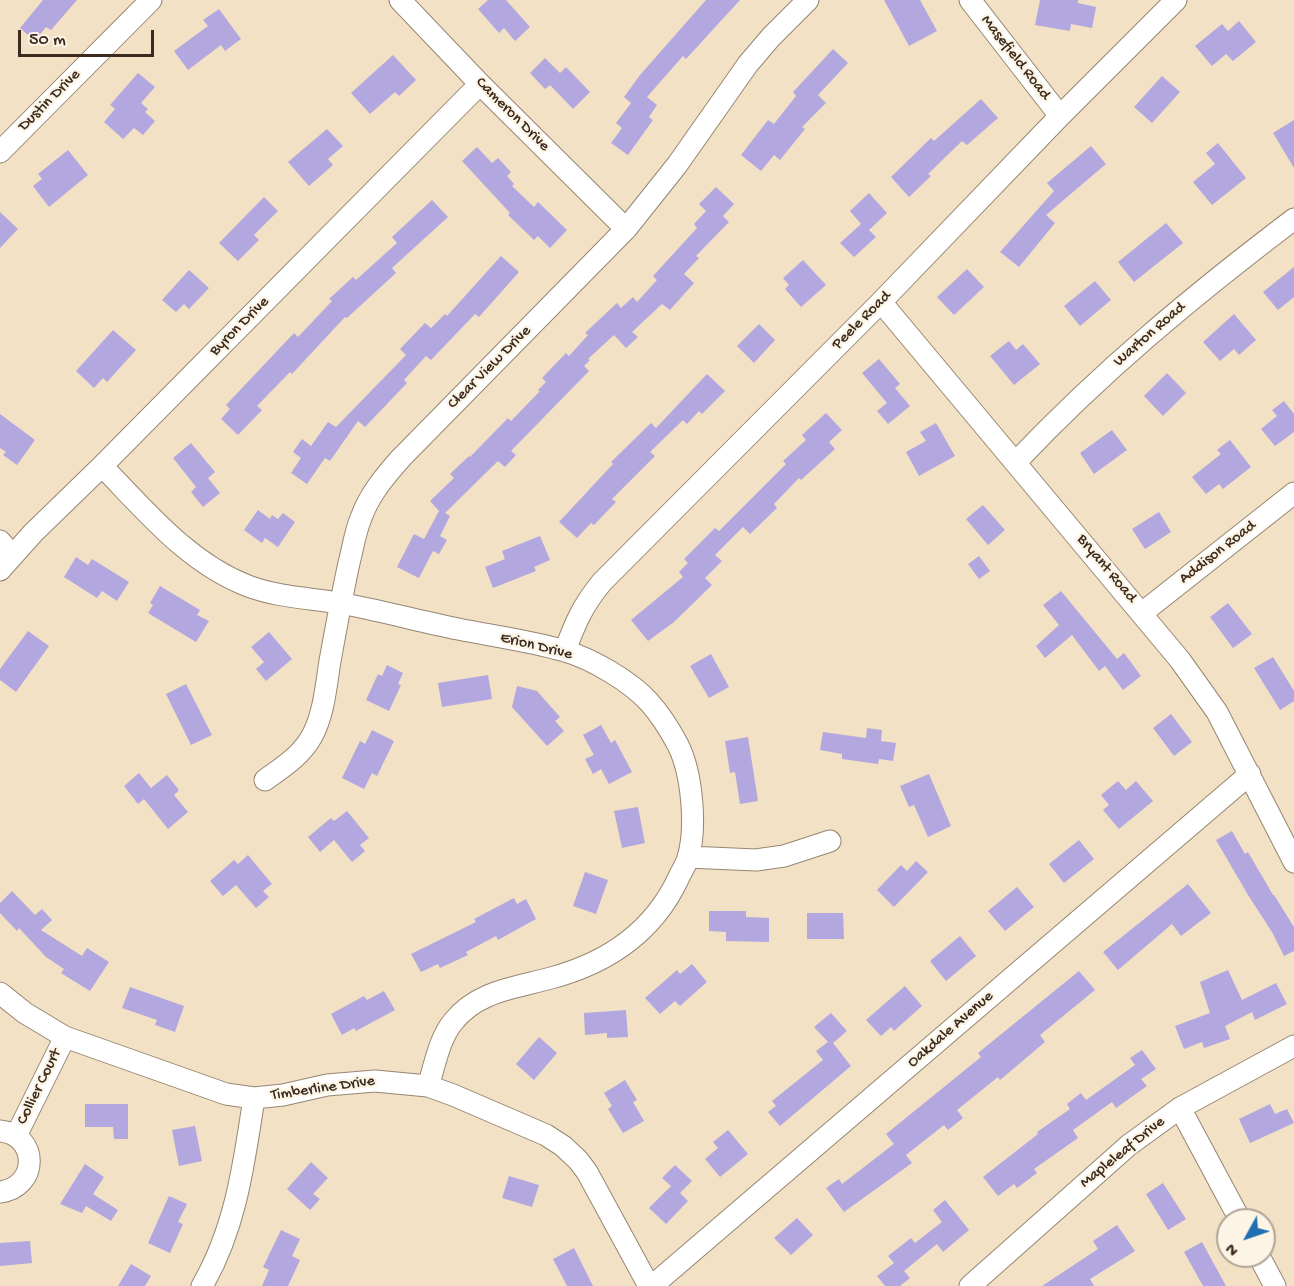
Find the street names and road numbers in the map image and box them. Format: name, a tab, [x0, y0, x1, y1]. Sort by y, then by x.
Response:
street label: Masefield Road	[976, 12, 1054, 104]
street label: Dustin Drive	[15, 66, 85, 136]
street label: Cameron Drive	[471, 74, 553, 156]
street label: Peele Road	[828, 287, 896, 355]
street label: Byron Drive	[206, 293, 274, 361]
street label: Warton Road	[1110, 298, 1190, 372]
street label: Clear View Drive	[444, 322, 536, 414]
street label: Addison Road	[1176, 517, 1260, 589]
street label: Bryant Road	[1072, 531, 1140, 607]
street label: Erion Drive	[498, 629, 574, 665]
street label: Oakdale Avenue	[904, 987, 998, 1073]
street label: Collier Court	[13, 1046, 67, 1128]
street label: Timberline Drive	[270, 1072, 376, 1106]
street label: Mapleleaf Drive	[1077, 1113, 1169, 1193]

